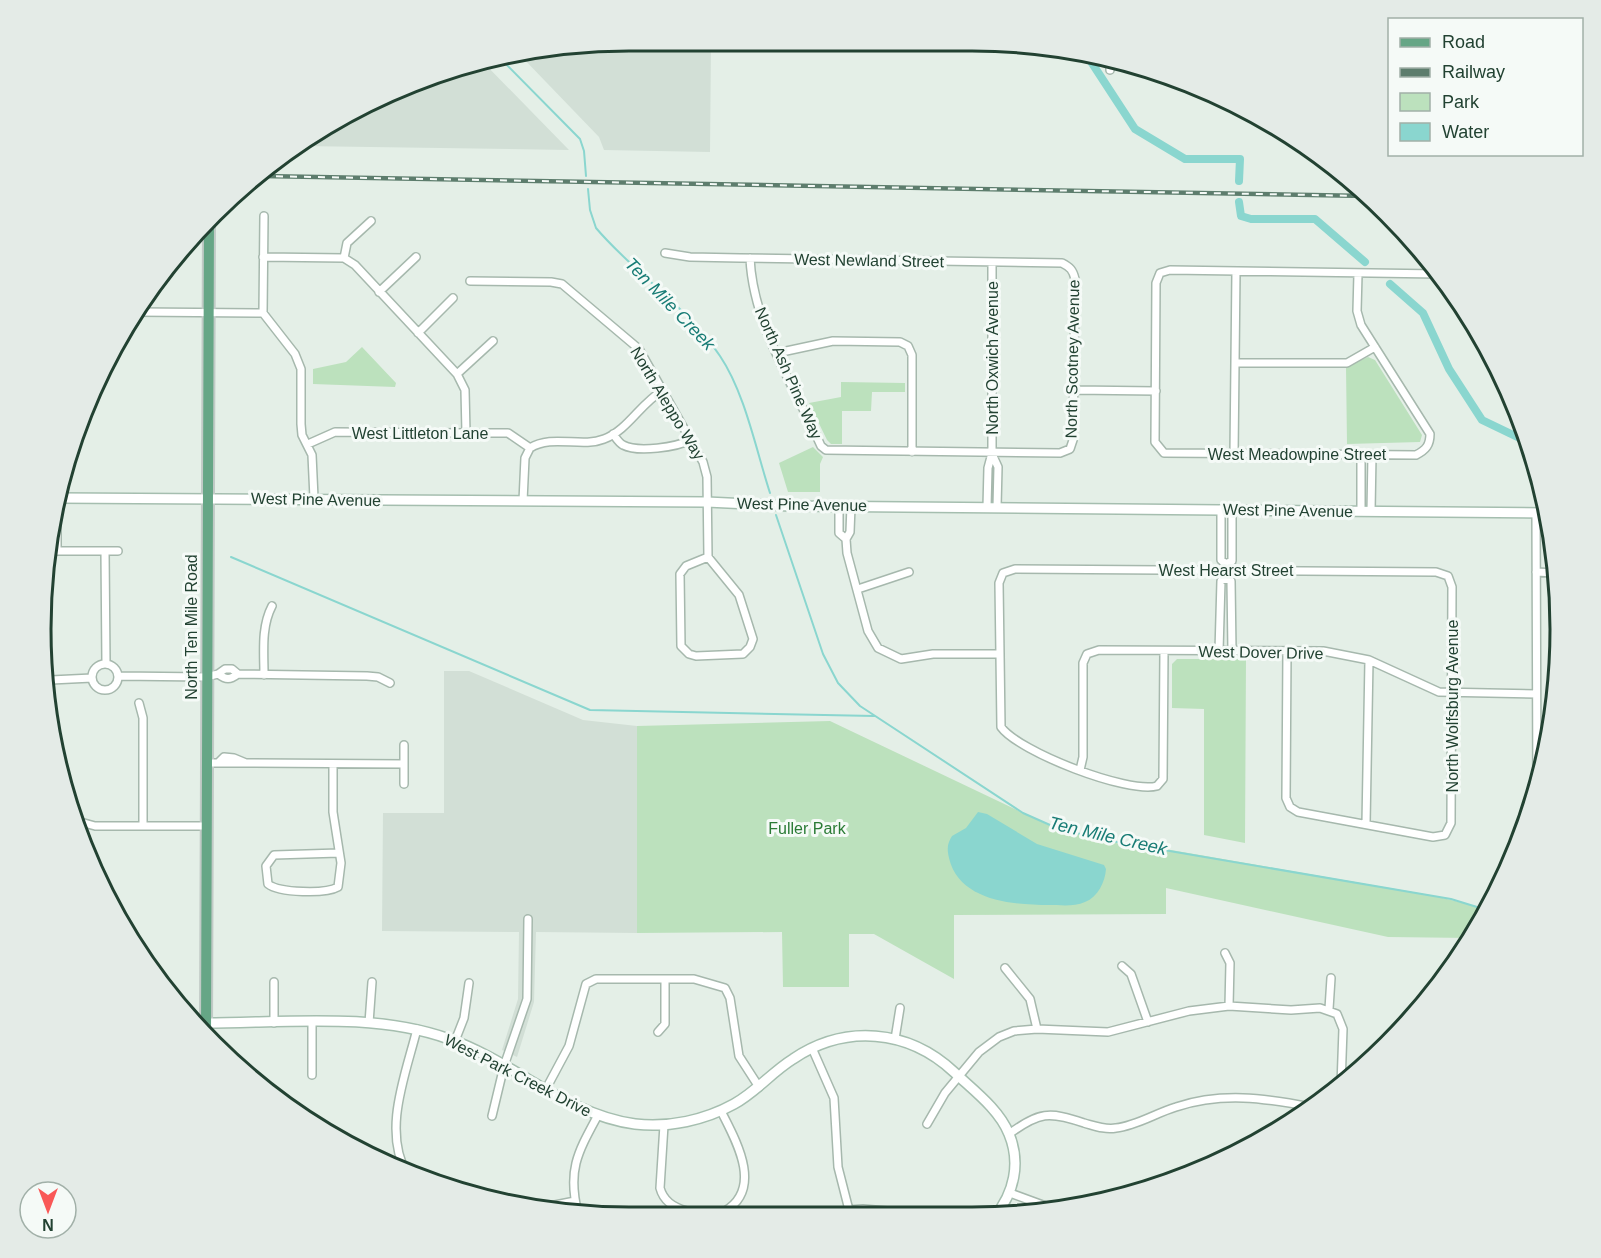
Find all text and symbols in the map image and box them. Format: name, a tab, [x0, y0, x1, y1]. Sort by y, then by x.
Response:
legend	[1388, 18, 1583, 156]
text: Road	[1442, 32, 1485, 52]
text: Railway	[1442, 62, 1505, 82]
text: Park	[1442, 92, 1480, 112]
text: Water	[1442, 122, 1489, 142]
street label: West Newland Street	[794, 251, 945, 270]
water label: Ten Mile Creek	[621, 254, 720, 355]
street label: North Scotney Avenue	[1063, 279, 1082, 439]
street label: North Oxwich Avenue	[984, 281, 1001, 435]
street label: North Ash Pine Way	[752, 305, 825, 442]
street label: North Aleppo Way	[627, 344, 708, 463]
street label: West Littleton Lane	[352, 425, 488, 442]
street label: West Meadowpine Street	[1208, 446, 1387, 463]
street label: West Pine Avenue	[251, 490, 381, 509]
street label: West Pine Avenue	[737, 495, 867, 514]
street label: West Pine Avenue	[1223, 501, 1353, 520]
street label: North Ten Mile Road	[183, 554, 200, 700]
street label: West Hearst Street	[1159, 562, 1294, 579]
street label: North Wolfsburg Avenue	[1444, 619, 1461, 792]
street label: West Dover Drive	[1198, 643, 1324, 662]
water label: Ten Mile Creek	[1047, 813, 1170, 860]
park label: Fuller Park	[768, 820, 847, 837]
street label: West Park Creek Drive	[442, 1031, 594, 1120]
north arrow	[18, 1180, 78, 1240]
text: N	[42, 1216, 54, 1233]

